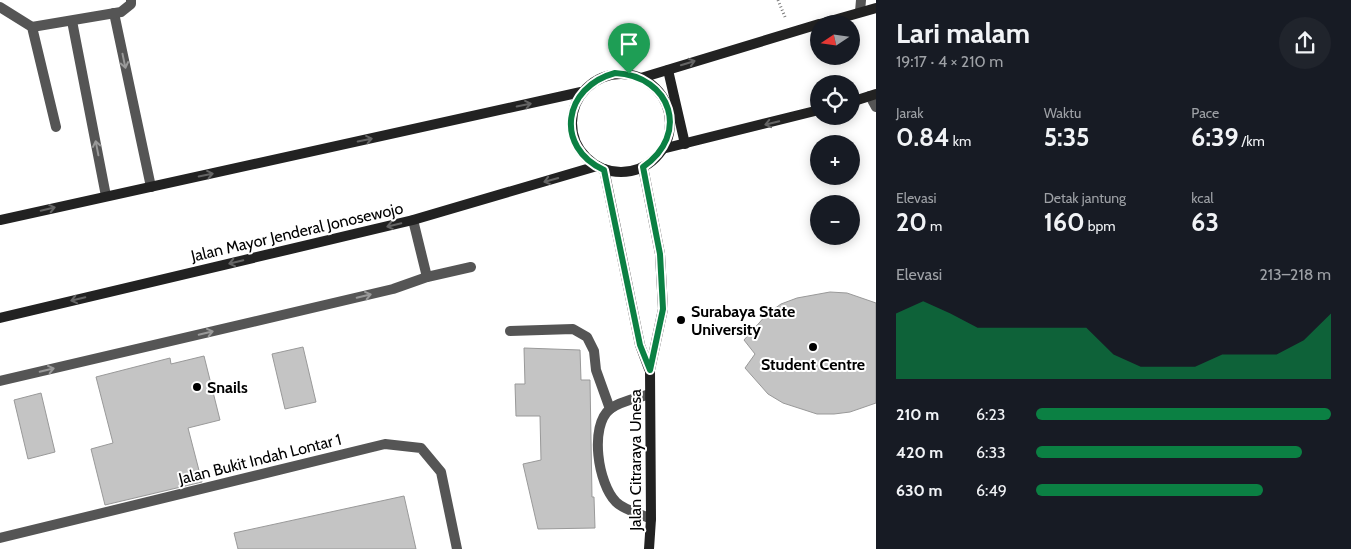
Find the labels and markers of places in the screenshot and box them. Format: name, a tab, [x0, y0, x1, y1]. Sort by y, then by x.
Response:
pin	[608, 23, 650, 74]
place label: Surabaya State University	[691, 302, 795, 339]
marker: Surabaya State University	[675, 314, 687, 326]
marker: Student Centre	[807, 341, 819, 353]
place label: Student Centre	[761, 355, 865, 374]
place label: Snails	[207, 378, 248, 397]
marker: Snails	[191, 381, 203, 393]

